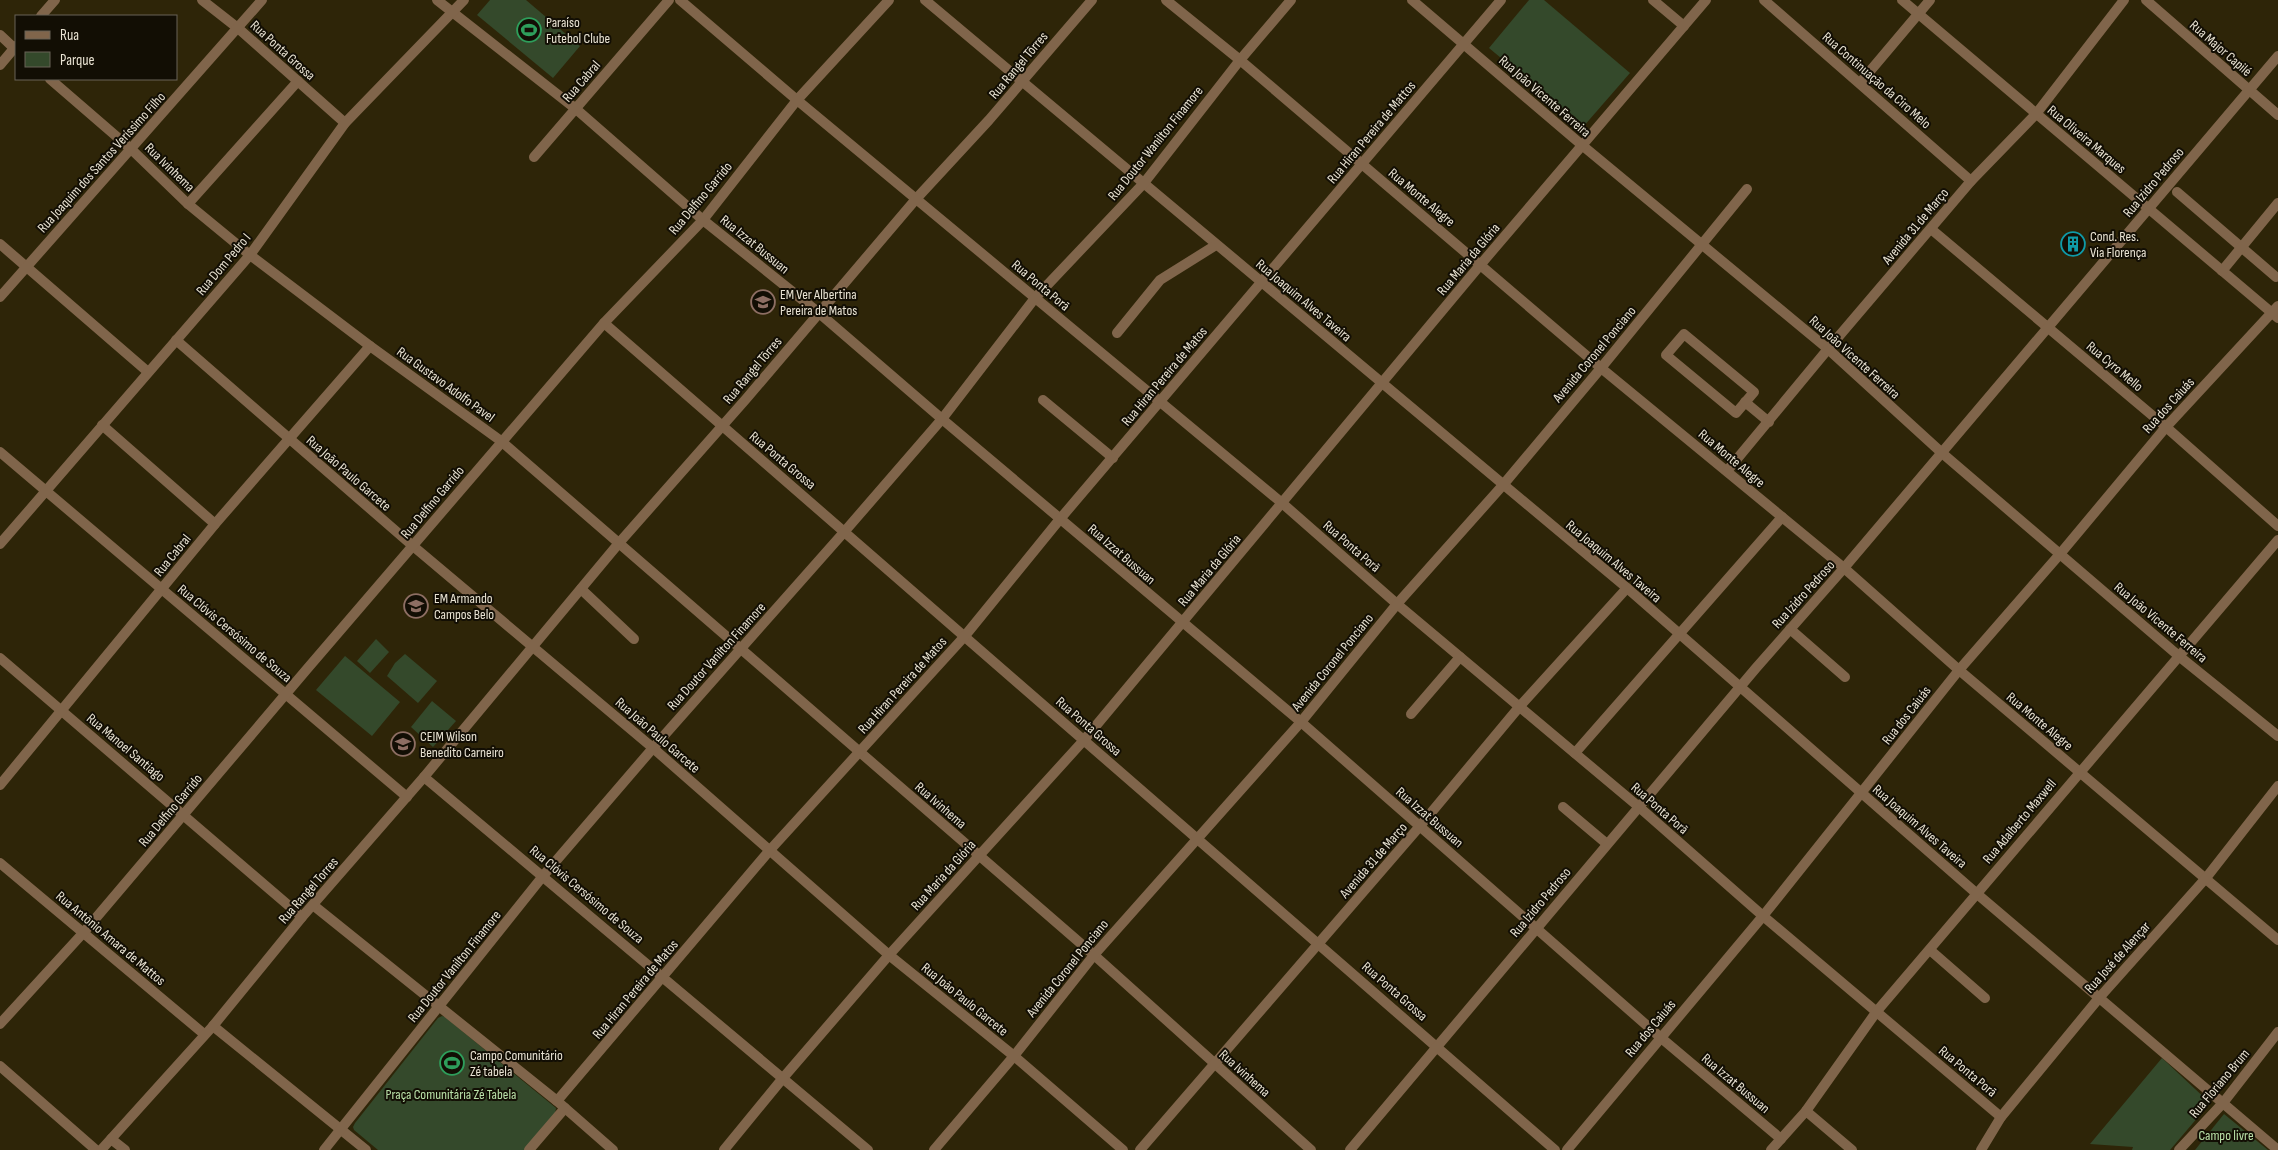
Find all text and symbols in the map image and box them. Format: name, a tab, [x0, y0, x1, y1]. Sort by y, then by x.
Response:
place label: Paraíso Futebol Clube	[546, 14, 610, 47]
legend	[15, 15, 178, 80]
street label: Rua Ponta Grossa	[247, 17, 319, 84]
sports icon: Paraíso Futebol Clube	[516, 17, 542, 43]
street label: Rua Major Capilé	[2186, 17, 2255, 80]
text: Rua	[60, 26, 79, 45]
street label: Rua Rangel Tôrres	[985, 28, 1051, 102]
street label: Rua Continuação da Ciro Melo	[1819, 29, 1935, 132]
text: Parque	[60, 51, 95, 70]
street label: Rua João Vicente Ferreira	[1495, 52, 1594, 141]
street label: Rua Cabral	[559, 57, 604, 106]
street label: Rua Hiran Pereira de Mattos	[1324, 78, 1419, 187]
street label: Rua Doutor Wanilton Finamore	[1104, 83, 1207, 204]
street label: Rua Joaquim dos Santos Veríssimo Filho	[34, 88, 169, 236]
street label: Rua Oliveira Marques	[2044, 102, 2129, 177]
street label: Rua Ivinhema	[141, 139, 198, 195]
street label: Rua Izidro Pedroso	[2119, 144, 2188, 221]
street label: Rua Delfino Garrido	[665, 158, 736, 238]
street label: Rua Monte Alegre	[1385, 165, 1458, 230]
street label: Avenida 31 de Março	[1878, 185, 1952, 269]
street label: Rua Izzat Bussuan	[717, 211, 793, 277]
street label: Rua Maria da Glória	[1433, 220, 1503, 299]
place label: Cond. Res. Via Florença	[2090, 228, 2146, 261]
street label: Rua Dom Pedro I	[192, 230, 254, 299]
building icon: Cond. Res. Via Florença	[2060, 231, 2086, 257]
street label: Rua Ponta Porã	[1008, 256, 1073, 315]
street label: Rua Joaquim Alves Taveira	[1253, 256, 1355, 345]
place label: EM Ver Albertina Pereira de Matos	[780, 286, 857, 319]
school or university icon: EM Ver Albertina Pereira de Matos	[750, 289, 776, 315]
street label: Avenida Coronel Ponciano	[1549, 303, 1640, 407]
street label: Rua João Vicente Ferreira	[1806, 312, 1904, 403]
street label: Rua Hiran Pereira de Matos	[1118, 323, 1211, 429]
street label: Rua Rangel Tôrres	[719, 333, 785, 407]
street label: Rua Cyro Mello	[2083, 338, 2147, 395]
street label: Rua Gustavo Adolfo Pavel	[393, 343, 498, 426]
street label: Rua dos Caiuás	[2139, 374, 2198, 437]
street label: Rua Monte Alegre	[1695, 426, 1768, 491]
street label: Rua Ponta Grossa	[746, 428, 819, 493]
street label: Rua João Paulo Garcete	[303, 432, 394, 515]
street label: Rua Delfino Garrido	[397, 462, 468, 542]
street label: Rua Ponta Porã	[1320, 517, 1384, 576]
street label: Rua Joaquim Alves Taveira	[1563, 517, 1665, 606]
street label: Rua Izzat Bussuan	[1084, 520, 1159, 588]
street label: Rua Cabral	[150, 531, 195, 580]
street label: Rua Maria da Glória	[1174, 531, 1244, 610]
street label: Rua Izidro Pedroso	[1768, 557, 1839, 632]
street label: Rua João Vicente Ferreira	[2111, 579, 2211, 666]
street label: Rua Clóvis Cersósimo de Souza	[174, 581, 295, 686]
place label: EM Armando Campos Belo	[434, 590, 494, 623]
school or university icon: EM Armando Campos Belo	[403, 593, 429, 619]
street label: Rua Doutor Vanilton Finamore	[664, 599, 769, 714]
street label: Avenida Coronel Ponciano	[1287, 610, 1377, 715]
street label: Rua Hiran Pereira de Matos	[854, 633, 950, 737]
street label: Rua dos Caiuás	[1878, 683, 1935, 748]
street label: Rua Monte Alegre	[2003, 689, 2076, 754]
street label: Rua Ponta Grossa	[1052, 693, 1125, 760]
street label: Rua João Paulo Garcete	[612, 694, 703, 777]
street label: Rua Manoel Santiago	[83, 710, 168, 785]
place label: CEIM Wilson Benedito Carneiro	[420, 728, 504, 761]
school or university icon: CEIM Wilson Benedito Carneiro	[390, 731, 416, 757]
street label: Rua Delfino Garrido	[135, 770, 206, 850]
street label: Rua Adalberto Maxwell	[1979, 776, 2060, 867]
street label: Rua Ivinhema	[911, 778, 970, 832]
street label: Rua Ponta Porã	[1628, 779, 1692, 838]
street label: Rua Joaquim Alves Taveira	[1869, 781, 1970, 872]
street label: Rua Izzat Bussuan	[1392, 783, 1467, 851]
street label: Avenida 31 de Março	[1335, 819, 1411, 902]
street label: Rua Maria da Glória	[907, 837, 979, 914]
street label: Rua Clóvis Cersósimo de Souza	[526, 842, 647, 947]
street label: Rua Rangel Torres	[275, 854, 342, 927]
street label: Rua Izidro Pedroso	[1506, 864, 1575, 941]
street label: Rua Antônio Amara de Mattos	[53, 888, 169, 989]
street label: Rua Doutor Vanilton Finamore	[404, 907, 505, 1026]
street label: Avenida Coronel Ponciano	[1022, 916, 1112, 1021]
street label: Rua José de Alençar	[2081, 918, 2154, 997]
street label: Rua Hiran Pereira de Matos	[589, 936, 682, 1042]
street label: Rua Ponta Grossa	[1358, 958, 1431, 1025]
street label: Rua João Paulo Garcete	[918, 959, 1011, 1040]
street label: Rua dos Caiuás	[1621, 996, 1679, 1060]
street label: Rua Ponta Porã	[1935, 1042, 2000, 1101]
street label: Rua Floriano Brum	[2186, 1045, 2253, 1121]
street label: Rua Ivinhema	[1216, 1046, 1274, 1101]
place label: Campo Comunitário Zé tabela	[470, 1047, 563, 1080]
sports icon: Campo Comunitário Zé tabela	[439, 1050, 465, 1076]
street label: Rua Izzat Bussuan	[1698, 1050, 1773, 1117]
park label: Praça Comunitária Zé Tabela	[386, 1086, 516, 1103]
park label: Campo livre	[2198, 1127, 2254, 1144]

